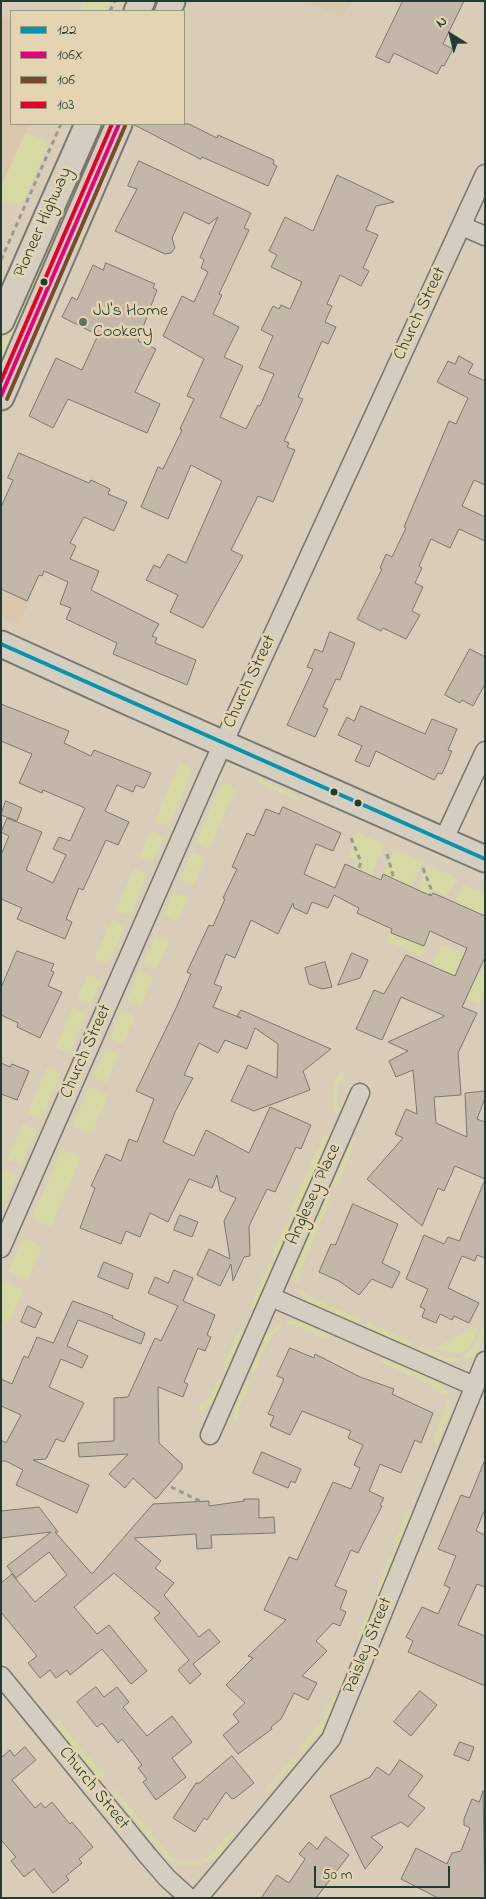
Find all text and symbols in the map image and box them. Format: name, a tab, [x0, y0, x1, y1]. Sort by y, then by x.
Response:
legend	[10, 10, 185, 125]
north arrow	[426, 10, 476, 60]
text: N	[432, 11, 452, 34]
text: 122	[57, 19, 77, 41]
text: 106X	[57, 44, 84, 66]
text: 106	[57, 69, 75, 91]
text: 103	[57, 94, 74, 116]
street label: Pioneer Highway	[10, 165, 78, 281]
street label: Church Street	[390, 264, 452, 364]
unlabelled marker	[39, 277, 49, 287]
place label: JJ's Home Cookery	[93, 301, 168, 344]
marker: JJ's Home Cookery	[77, 316, 89, 328]
street label: Church Street	[220, 632, 282, 732]
unlabelled marker	[329, 787, 339, 797]
unlabelled marker	[353, 798, 363, 808]
street label: Church Street	[57, 1002, 117, 1102]
street label: Anglesey Place	[283, 1141, 347, 1249]
street label: Paisley Street	[340, 1594, 398, 1698]
street label: Church Street	[53, 1743, 133, 1835]
scale bar	[316, 1856, 452, 1888]
text: 50 m	[322, 1864, 352, 1886]

